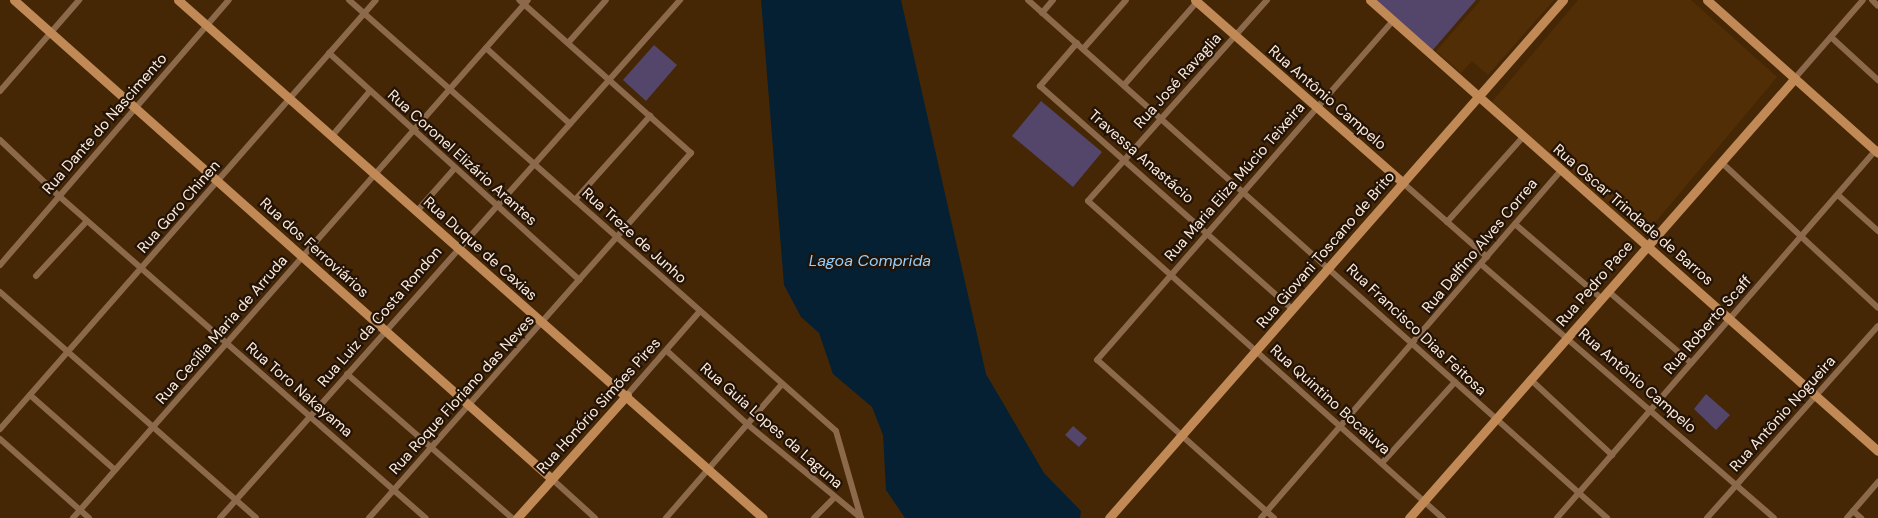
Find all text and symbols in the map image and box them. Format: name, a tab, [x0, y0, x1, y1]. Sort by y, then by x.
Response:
street label: Rua José Ravaglia	[1131, 30, 1225, 132]
street label: Rua Antônio Campelo	[1264, 42, 1390, 154]
street label: Rua Dante do Nascimento	[39, 50, 171, 198]
street label: Rua Coronel Elizário Arantes	[384, 86, 540, 230]
street label: Rua Maria Eliza Múcio Teixeira	[1161, 99, 1309, 265]
street label: Travessa Anastácio	[1085, 106, 1197, 208]
street label: Rua Oscar Trindade de Barros	[1549, 141, 1717, 289]
street label: Rua Goro Chinen	[134, 157, 224, 257]
street label: Rua Giovani Toscano de Brito	[1253, 168, 1399, 332]
street label: Rua Delfino Alves Correa	[1419, 175, 1541, 317]
street label: Rua Treze de Junho	[578, 184, 690, 288]
street label: Rua Duque de Caxias	[419, 193, 541, 305]
street label: Rua dos Ferroviários	[256, 194, 372, 302]
street label: Rua Pedro Pace	[1553, 237, 1637, 331]
street label: Rua Luiz da Costa Rondon	[314, 243, 446, 391]
water label: Lagoa Comprida	[809, 251, 931, 271]
street label: Rua Cecília Maria de Arruda	[153, 252, 291, 408]
street label: Rua Francisco Dias Feitosa	[1342, 260, 1490, 400]
street label: Rua Roberto Scaff	[1660, 272, 1756, 378]
street label: Rua Roque Floriano das Neves	[386, 312, 538, 478]
street label: Rua Antônio Campelo	[1574, 325, 1700, 437]
street label: Rua Honório Simões Pires	[533, 334, 665, 478]
street label: Rua Toro Nakayama	[242, 339, 356, 441]
street label: Rua Quintino Bocaiuva	[1266, 341, 1394, 459]
street label: Rua Antônio Nogueira	[1726, 352, 1840, 476]
street label: Rua Guia Lopes da Laguna	[696, 359, 846, 493]

